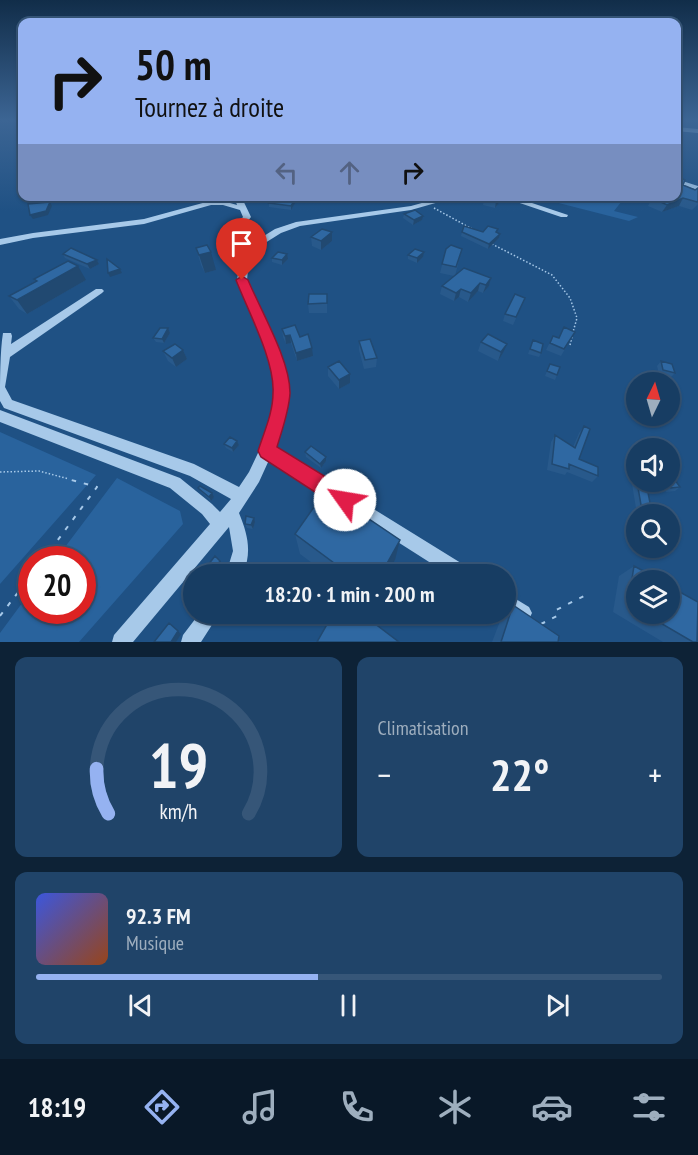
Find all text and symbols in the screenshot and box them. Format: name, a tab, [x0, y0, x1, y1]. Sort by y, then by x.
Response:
text: 50 m	[135, 37, 212, 92]
icon: right	[36, 42, 114, 120]
text: Tournez à droite	[135, 90, 284, 124]
icon: left	[270, 156, 303, 189]
icon: ahead	[333, 156, 366, 189]
icon: right	[396, 156, 429, 189]
pin	[216, 218, 267, 280]
icon: arrive	[225, 227, 258, 260]
north arrow	[626, 372, 680, 426]
map controls	[626, 372, 680, 624]
button: sound	[626, 438, 680, 492]
position arrow	[313, 468, 377, 532]
button: search	[626, 504, 680, 558]
speed limit sign: 20	[18, 546, 96, 624]
button: layers	[626, 570, 680, 624]
text: 18:20 · 1 min · 200 m	[264, 580, 435, 608]
text: Climatisation	[378, 715, 469, 741]
text: 19	[148, 724, 208, 805]
text: 22°	[490, 745, 549, 803]
text: −	[378, 753, 391, 796]
text: +	[648, 753, 662, 796]
text: km/h	[159, 797, 197, 825]
text: 92.3 FM	[126, 902, 191, 930]
text: Musique	[126, 930, 184, 956]
icon: previous	[124, 989, 157, 1022]
icon: pause	[332, 989, 365, 1022]
icon: next	[541, 989, 574, 1022]
icon: directions	[141, 1086, 183, 1128]
icon: music	[239, 1086, 281, 1128]
icon: phone	[336, 1086, 378, 1128]
icon: climate	[434, 1086, 476, 1128]
icon: car	[531, 1086, 573, 1128]
icon: filters	[628, 1086, 670, 1128]
text: 18:19	[28, 1090, 86, 1124]

